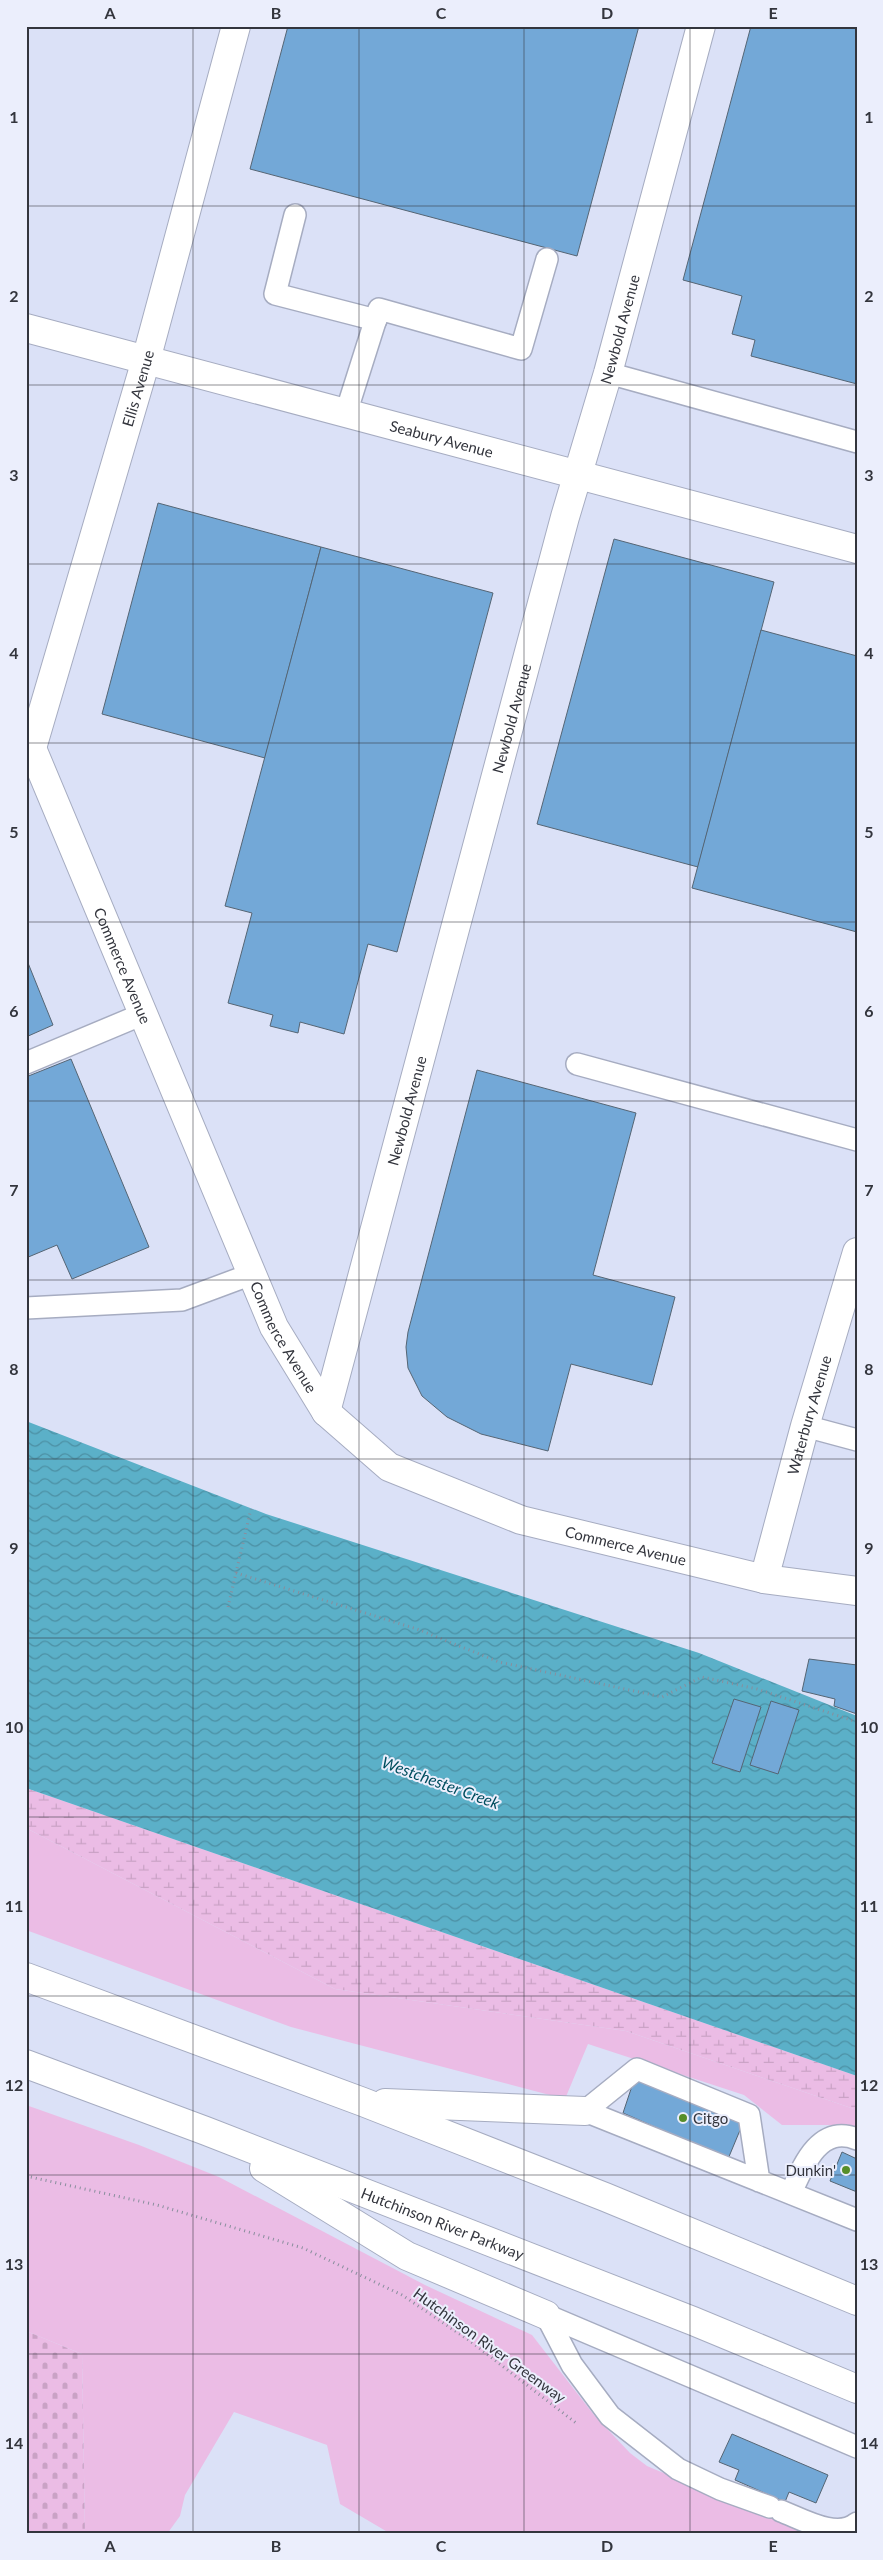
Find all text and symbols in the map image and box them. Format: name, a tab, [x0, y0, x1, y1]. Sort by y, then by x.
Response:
text: A	[103, 3, 116, 22]
text: B	[271, 3, 281, 22]
text: C	[436, 3, 447, 22]
text: D	[601, 3, 613, 22]
text: E	[768, 3, 778, 22]
text: 1	[9, 107, 19, 126]
text: 1	[864, 107, 874, 126]
street label: Newbold Avenue	[596, 272, 643, 386]
text: 2	[9, 286, 19, 305]
text: 2	[864, 286, 874, 305]
street label: Ellis Avenue	[118, 348, 157, 429]
street label: Seabury Avenue	[388, 416, 495, 461]
text: 3	[9, 465, 19, 484]
text: 3	[864, 465, 874, 484]
text: 4	[9, 643, 19, 662]
text: 4	[864, 643, 874, 662]
street label: Newbold Avenue	[488, 661, 535, 775]
text: 5	[9, 822, 19, 841]
text: 5	[864, 822, 874, 841]
street label: Commerce Avenue	[91, 905, 155, 1026]
text: 6	[9, 1001, 19, 1020]
text: 6	[864, 1001, 874, 1020]
street label: Newbold Avenue	[383, 1054, 430, 1167]
text: 7	[9, 1180, 19, 1199]
text: 7	[864, 1180, 874, 1199]
street label: Commerce Avenue	[247, 1278, 321, 1396]
street label: Waterbury Avenue	[783, 1353, 835, 1477]
text: 8	[9, 1359, 19, 1378]
text: 8	[864, 1359, 874, 1378]
street label: Commerce Avenue	[563, 1522, 688, 1569]
text: 9	[9, 1538, 19, 1557]
text: 9	[864, 1538, 874, 1557]
text: 10	[5, 1717, 23, 1736]
text: 10	[860, 1717, 878, 1736]
water label: Westchester Creek	[380, 1752, 503, 1812]
text: 11	[5, 1896, 23, 1915]
text: 11	[860, 1896, 878, 1915]
text: 12	[5, 2075, 23, 2094]
text: 12	[860, 2075, 878, 2094]
place label: Citgo	[693, 2109, 728, 2127]
marker: Citgo	[677, 2112, 689, 2124]
place label: Dunkin'	[785, 2161, 836, 2179]
marker: Dunkin'	[840, 2164, 852, 2176]
street label: Hutchinson River Parkway	[359, 2183, 527, 2263]
text: 13	[5, 2254, 23, 2273]
text: 13	[860, 2254, 878, 2273]
street label: Hutchinson River Greenway	[410, 2284, 570, 2406]
text: 14	[5, 2433, 23, 2452]
text: 14	[860, 2433, 878, 2452]
text: A	[103, 2536, 116, 2555]
text: B	[271, 2536, 281, 2555]
text: C	[436, 2536, 447, 2555]
text: D	[601, 2536, 613, 2555]
text: E	[768, 2536, 778, 2555]

